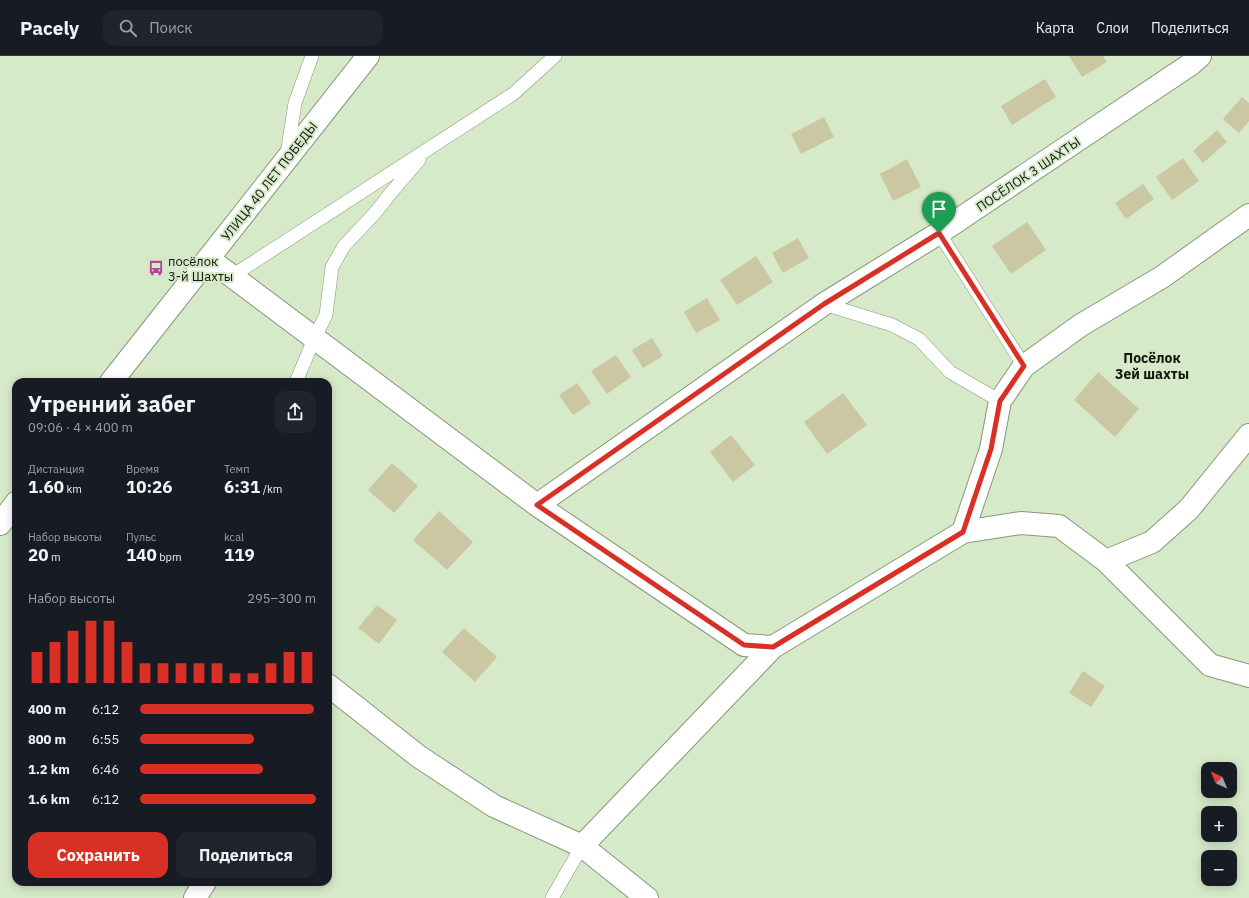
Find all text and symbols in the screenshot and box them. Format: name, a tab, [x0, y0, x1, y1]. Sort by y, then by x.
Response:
search box	[103, 10, 383, 46]
text: Pacely	[20, 16, 79, 40]
icon: search	[117, 17, 139, 39]
text: Поиск	[149, 18, 193, 37]
text: Карта	[1036, 19, 1074, 37]
text: Слои	[1096, 19, 1129, 37]
text: Поделиться	[1151, 19, 1229, 37]
street label: УЛИЦА 40 ЛЕТ ПОБЕДЫ	[218, 118, 321, 244]
street label: ПОСЁЛОК 3 ШАХТЫ	[973, 133, 1084, 216]
pin	[922, 192, 956, 233]
icon: arrive	[928, 198, 950, 220]
place label: посёлок 3-й Шахты	[168, 253, 233, 285]
bus stop icon: посёлок 3-й Шахты	[147, 259, 165, 277]
district label: Посёлок 3ей шахты	[1115, 349, 1189, 383]
text: Утренний забег	[28, 389, 196, 418]
button: share	[274, 391, 316, 433]
text: 09:06 · 4 × 400 m	[28, 419, 133, 436]
text: Дистанция	[28, 462, 84, 476]
text: Время	[126, 462, 159, 476]
text: Темп	[224, 462, 250, 476]
text: 1.60	[28, 476, 64, 498]
text: 10:26	[126, 476, 172, 498]
text: 6:31	[224, 476, 260, 498]
text: km	[64, 482, 82, 496]
text: /km	[260, 482, 282, 496]
text: Набор высоты	[28, 530, 102, 544]
text: Пульс	[126, 530, 156, 544]
text: kcal	[224, 530, 244, 544]
text: 20	[28, 544, 48, 566]
text: 140	[126, 544, 157, 566]
text: 119	[224, 544, 255, 566]
text: m	[48, 550, 61, 564]
text: bpm	[157, 550, 182, 564]
text: Набор высоты	[28, 590, 115, 607]
text: 295–300 m	[247, 590, 316, 607]
text: 400 m	[28, 701, 66, 718]
text: 6:12	[92, 701, 119, 718]
text: 800 m	[28, 731, 66, 748]
text: 6:55	[92, 731, 119, 748]
text: 1.2 km	[28, 761, 70, 778]
text: 6:46	[92, 761, 119, 778]
north arrow	[1201, 762, 1237, 798]
map controls	[1201, 762, 1237, 886]
text: 1.6 km	[28, 791, 70, 808]
text: 6:12	[92, 791, 119, 808]
button: +	[1201, 806, 1237, 842]
button: Сохранить	[28, 832, 168, 878]
button: Поделиться	[176, 832, 316, 878]
button: −	[1201, 850, 1237, 886]

